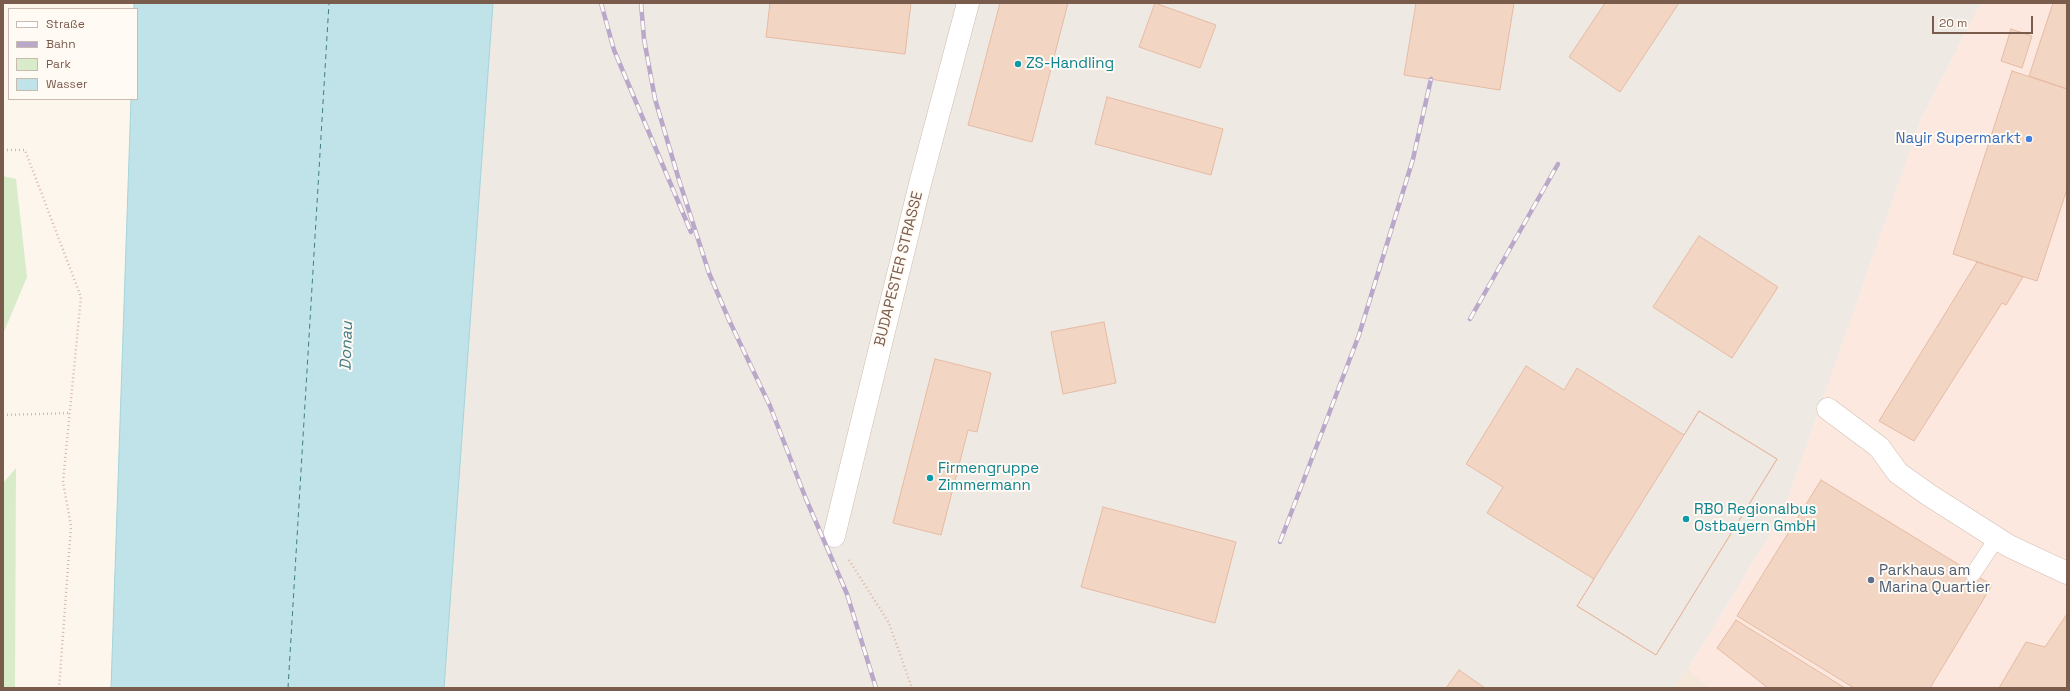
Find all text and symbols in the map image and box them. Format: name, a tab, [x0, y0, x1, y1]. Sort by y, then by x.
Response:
legend	[8, 8, 138, 100]
scale bar	[1934, 8, 2035, 34]
text: 20 m	[1939, 15, 1967, 31]
text: Straße	[46, 16, 85, 32]
text: Bahn	[46, 36, 76, 52]
place label: ZS-Handling	[1026, 55, 1114, 73]
text: Park	[46, 56, 71, 72]
marker: ZS-Handling	[1013, 59, 1023, 69]
text: Wasser	[46, 76, 88, 92]
place label: Nayir Supermarkt	[1896, 130, 2021, 148]
marker: Nayir Supermarkt	[2024, 134, 2034, 144]
street label: BUDAPESTER STRASSE	[871, 190, 927, 348]
water label: Donau	[337, 321, 357, 371]
place label: Firmengruppe Zimmermann	[938, 460, 1039, 495]
marker: Firmengruppe Zimmermann	[925, 473, 935, 483]
place label: RBO Regionalbus Ostbayern GmbH	[1694, 501, 1816, 536]
marker: RBO Regionalbus Ostbayern GmbH	[1681, 514, 1691, 524]
place label: Parkhaus am Marina Quartier	[1879, 562, 1990, 597]
marker: Parkhaus am Marina Quartier	[1866, 575, 1876, 585]

